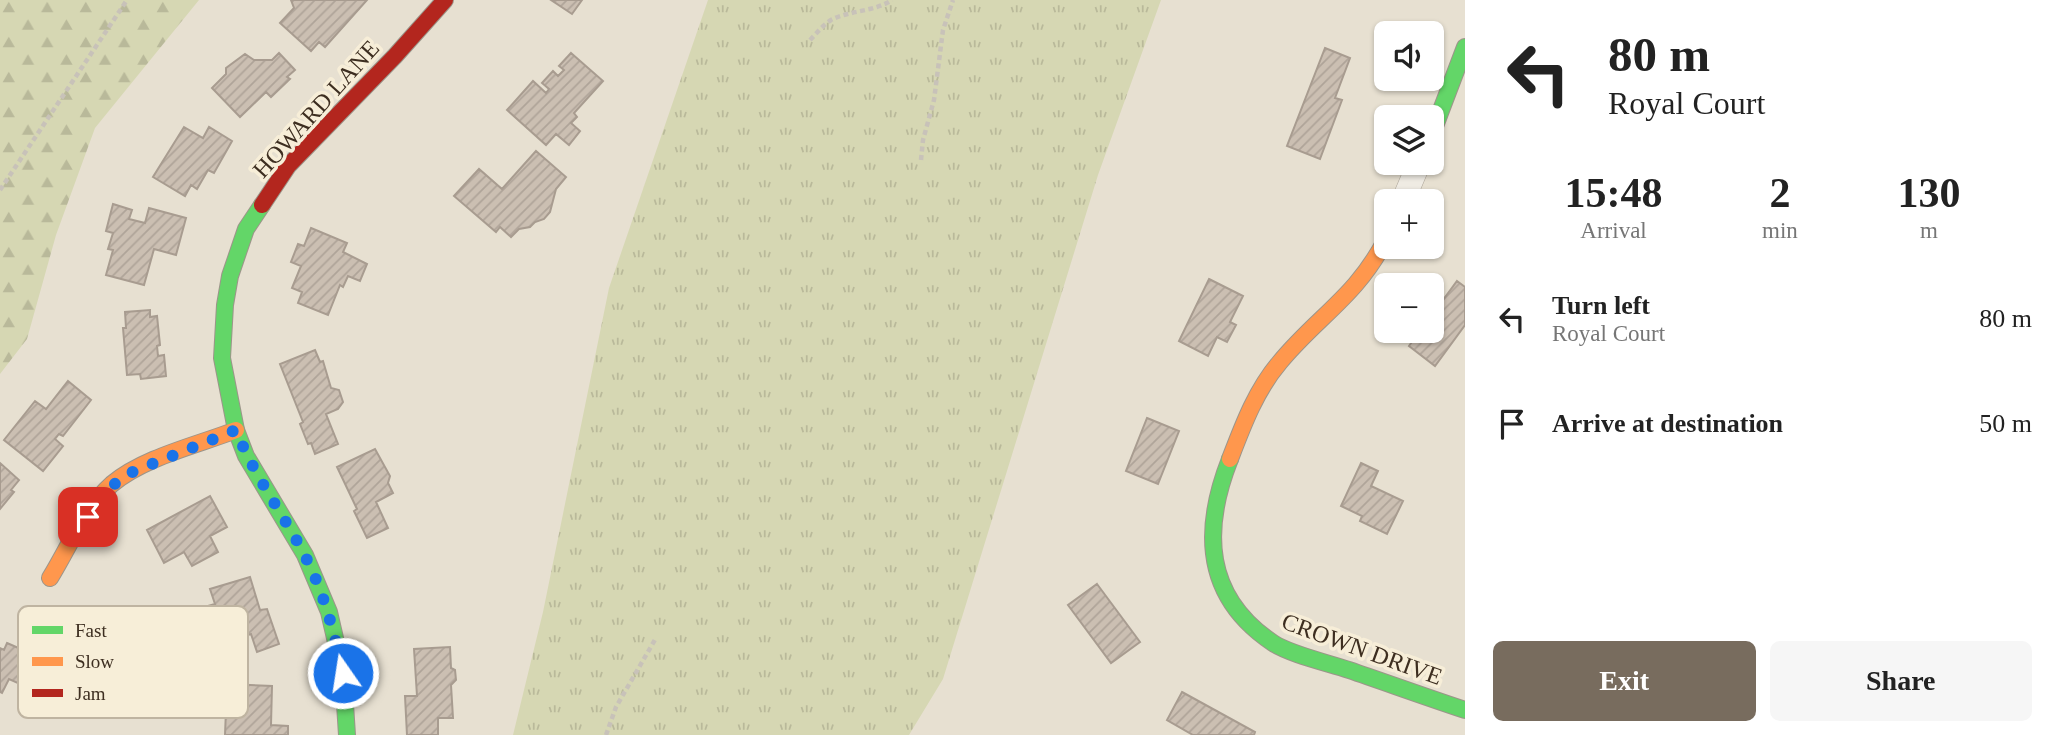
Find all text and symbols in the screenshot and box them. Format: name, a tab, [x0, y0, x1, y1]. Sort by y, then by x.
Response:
map controls	[1374, 21, 1444, 343]
button: sound	[1374, 21, 1444, 91]
text: 80 m	[1608, 27, 1710, 82]
icon: left	[1493, 28, 1584, 119]
street label: HOWARD LANE	[248, 35, 384, 183]
text: Royal Court	[1608, 85, 1765, 121]
button: layers	[1374, 105, 1444, 175]
text: 15:48	[1565, 170, 1663, 216]
text: 2	[1769, 170, 1790, 216]
text: 130	[1897, 170, 1960, 216]
button: +	[1374, 189, 1444, 259]
text: Arrival	[1580, 218, 1647, 243]
text: min	[1762, 218, 1798, 243]
text: m	[1920, 218, 1938, 243]
button: −	[1374, 273, 1444, 343]
text: Turn left	[1552, 291, 1650, 320]
icon: left	[1493, 300, 1531, 338]
text: 80 m	[1979, 304, 2032, 333]
text: Royal Court	[1552, 321, 1665, 346]
icon: arrive	[1493, 405, 1531, 443]
text: Arrive at destination	[1552, 409, 1783, 438]
text: 50 m	[1979, 409, 2032, 438]
pin	[58, 487, 118, 547]
icon: arrive	[69, 498, 107, 536]
legend	[18, 606, 248, 718]
street label: CROWN DRIVE	[1278, 608, 1446, 690]
text: Fast	[75, 620, 107, 641]
position arrow	[306, 636, 380, 710]
button: Exit	[1493, 641, 1756, 721]
button: Share	[1770, 641, 2032, 721]
text: Slow	[75, 651, 114, 672]
text: Jam	[75, 683, 106, 704]

